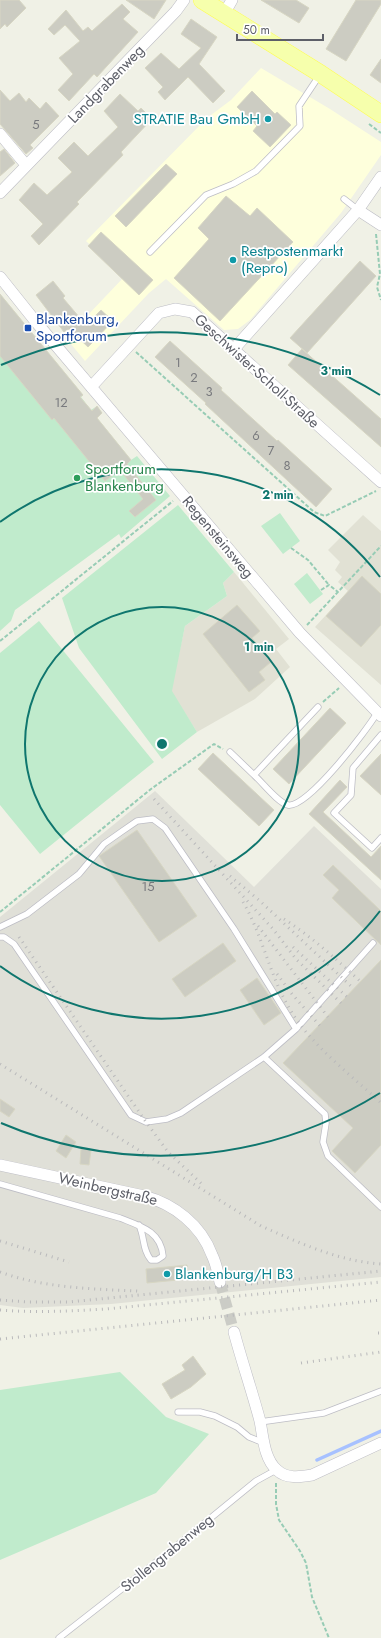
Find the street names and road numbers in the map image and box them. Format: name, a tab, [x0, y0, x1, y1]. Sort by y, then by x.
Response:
street label: Landgrabenweg	[63, 40, 149, 128]
street label: Geschwister-Scholl-Straße	[189, 309, 325, 434]
street label: Regensteinsweg	[177, 491, 259, 583]
street label: Weinbergstraße	[56, 1167, 160, 1211]
street label: Stollengrabenweg	[116, 1509, 218, 1597]

